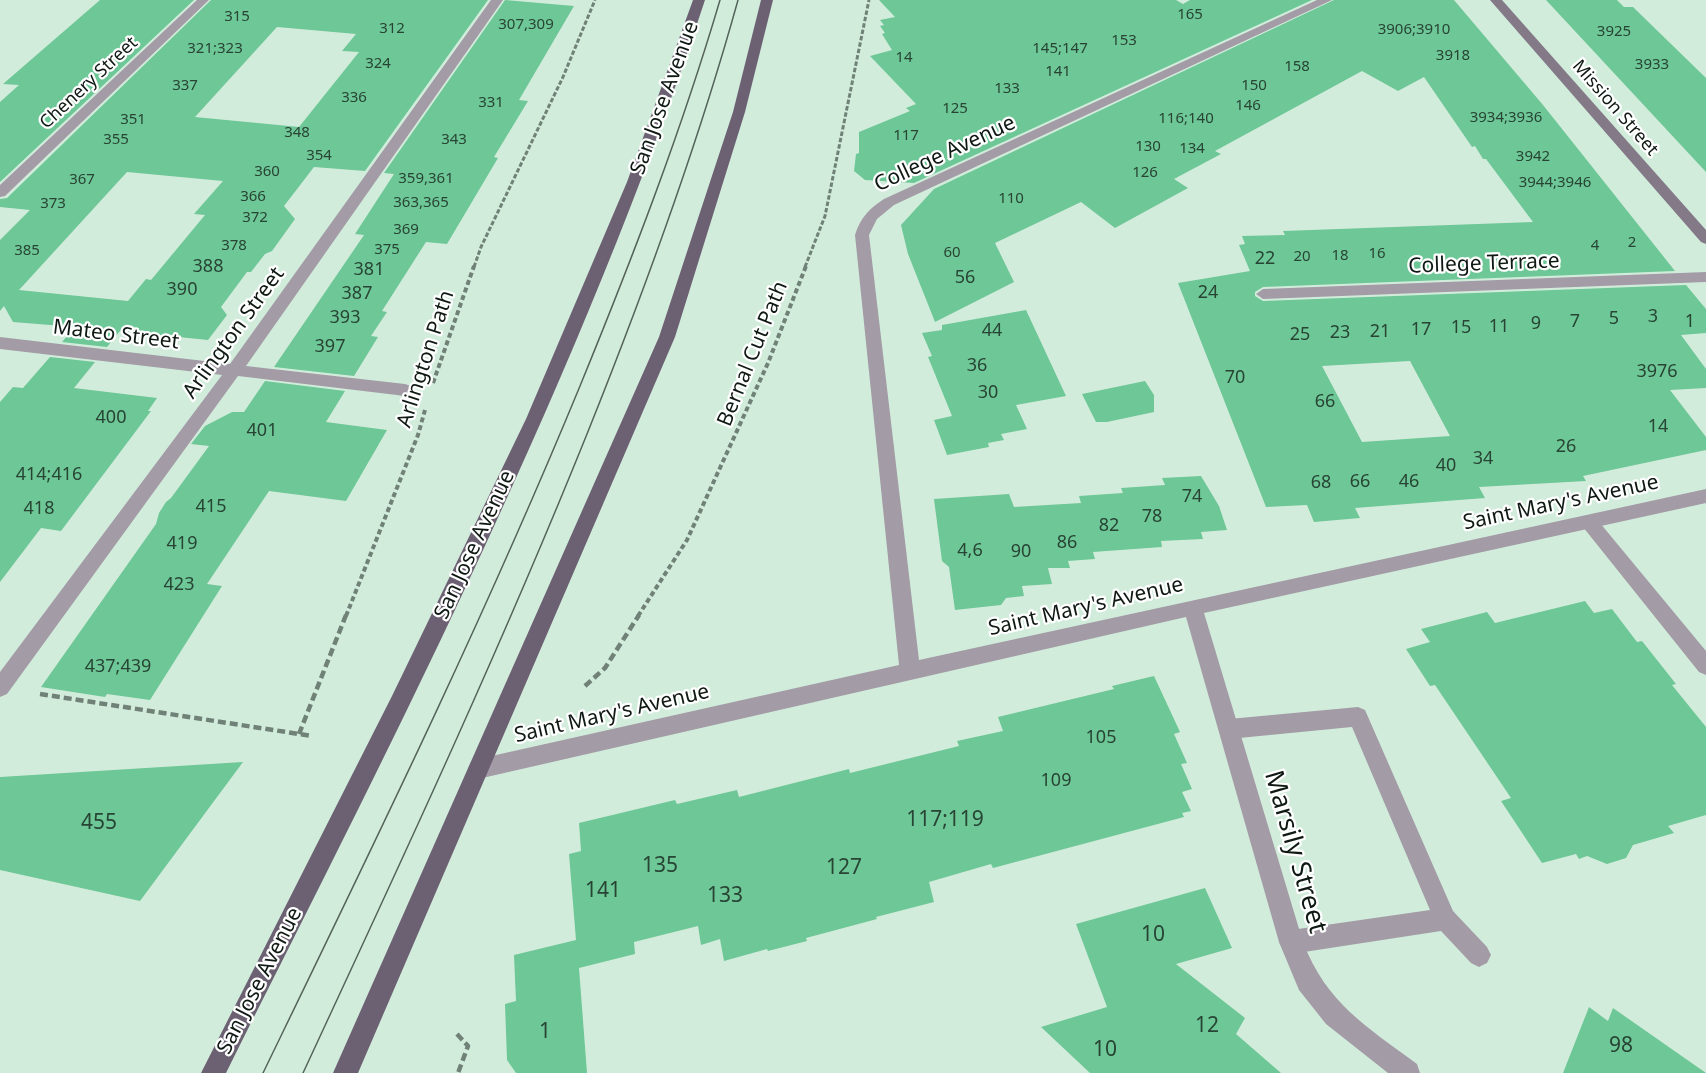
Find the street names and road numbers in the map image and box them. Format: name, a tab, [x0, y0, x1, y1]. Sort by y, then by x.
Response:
street label: San Jose Avenue	[626, 18, 704, 178]
street label: Chenery Street	[36, 32, 142, 134]
street label: Mission Street	[1568, 56, 1662, 160]
street label: College Avenue	[871, 110, 1019, 198]
street label: College Terrace	[1408, 249, 1560, 279]
street label: Arlington Street	[178, 262, 290, 404]
street label: Bernal Cut Path	[712, 278, 794, 430]
street label: Arlington Path	[392, 287, 460, 431]
street label: Mateo Street	[51, 315, 181, 355]
street label: San Jose Avenue	[430, 467, 520, 623]
street label: Saint Mary's Avenue	[1461, 470, 1661, 536]
street label: Saint Mary's Avenue	[986, 572, 1186, 642]
street label: Saint Mary's Avenue	[512, 679, 712, 749]
street label: Marsily Street	[1257, 767, 1333, 937]
street label: San Jose Avenue	[212, 903, 308, 1059]

